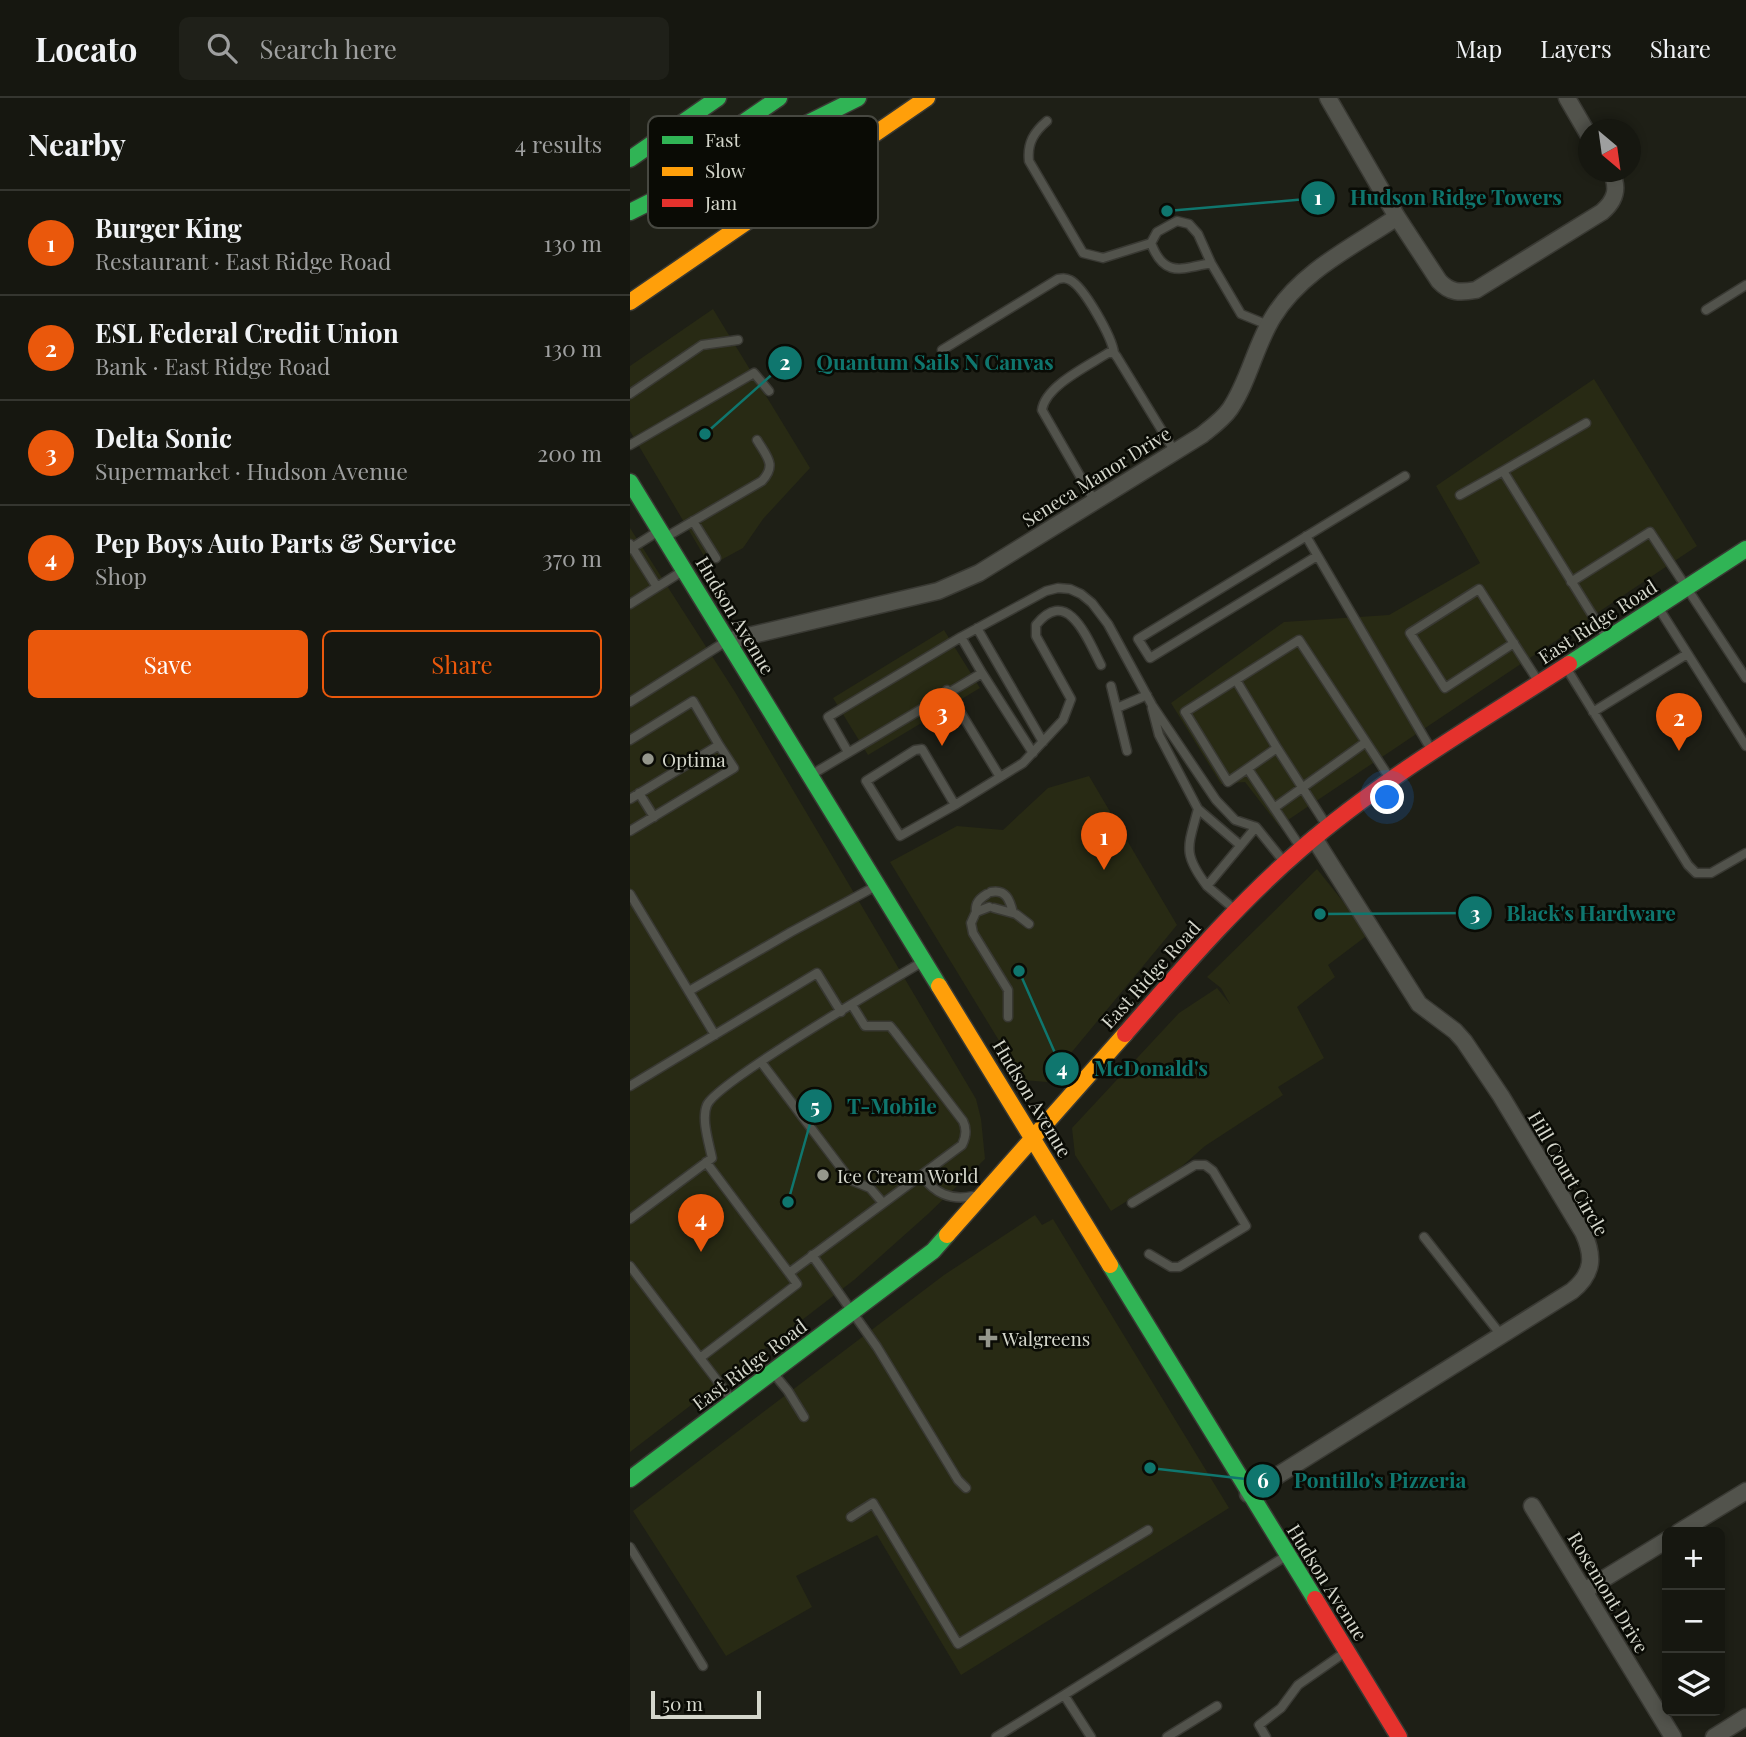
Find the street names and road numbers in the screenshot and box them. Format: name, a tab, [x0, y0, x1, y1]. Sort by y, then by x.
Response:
street label: Seneca Manor Drive	[1017, 420, 1175, 532]
street label: Hudson Avenue	[691, 551, 781, 679]
street label: East Ridge Road	[1532, 573, 1662, 669]
street label: East Ridge Road	[1095, 914, 1205, 1034]
street label: Hudson Avenue	[988, 1034, 1078, 1162]
street label: Hill Court Circle	[1523, 1106, 1615, 1240]
street label: East Ridge Road	[686, 1312, 812, 1416]
street label: Hudson Avenue	[1282, 1519, 1374, 1645]
street label: Rosemont Drive	[1563, 1527, 1655, 1657]

